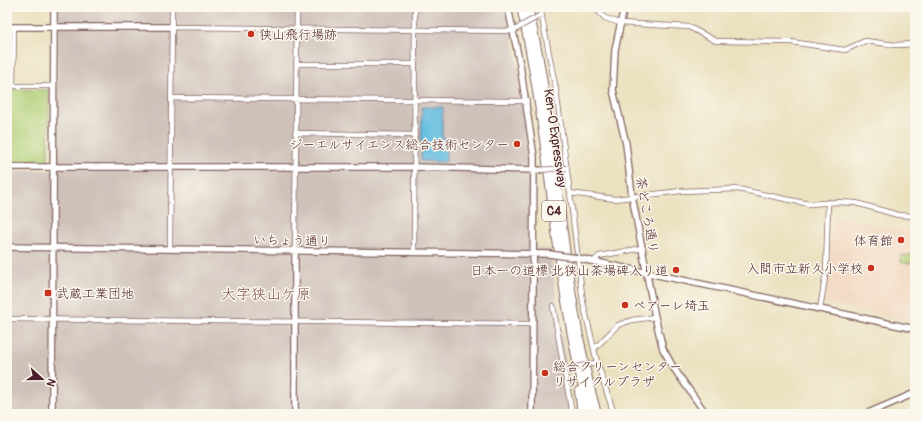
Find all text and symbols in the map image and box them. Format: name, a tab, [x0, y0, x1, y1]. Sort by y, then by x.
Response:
place label: 狭山飛行場跡	[259, 27, 337, 43]
marker: 狭山飛行場跡	[246, 29, 256, 39]
street label: Ken-O Expressway	[540, 88, 570, 189]
place label: ジーエルサイエンス総合技術センター	[289, 137, 509, 153]
marker: ジーエルサイエンス総合技術センター	[512, 139, 522, 149]
street label: 茶どころ通り	[632, 175, 662, 255]
road number: C4	[542, 201, 566, 221]
street label: いちょう通り	[253, 232, 331, 250]
place label: 体育館	[854, 233, 893, 249]
marker: 体育館	[896, 235, 906, 245]
place label: 入間市立新久小学校	[746, 261, 863, 277]
place label: 日本一の道標 北狭山茶場碑入り道	[470, 263, 668, 279]
marker: 入間市立新久小学校	[866, 263, 876, 273]
marker: 日本一の道標 北狭山茶場碑入り道	[671, 265, 681, 275]
district label: 大字狭山ケ原	[221, 285, 311, 304]
place label: 武蔵工業団地	[56, 286, 134, 302]
marker: 武蔵工業団地	[43, 288, 53, 298]
place label: ペアーレ埼玉	[633, 298, 710, 314]
marker: ペアーレ埼玉	[620, 300, 630, 310]
north arrow	[22, 359, 62, 399]
place label: 総合クリーンセンター リサイクルプラザ	[553, 359, 682, 390]
marker: 総合クリーンセンター リサイクルプラザ	[540, 368, 550, 378]
text: N	[43, 377, 58, 389]

